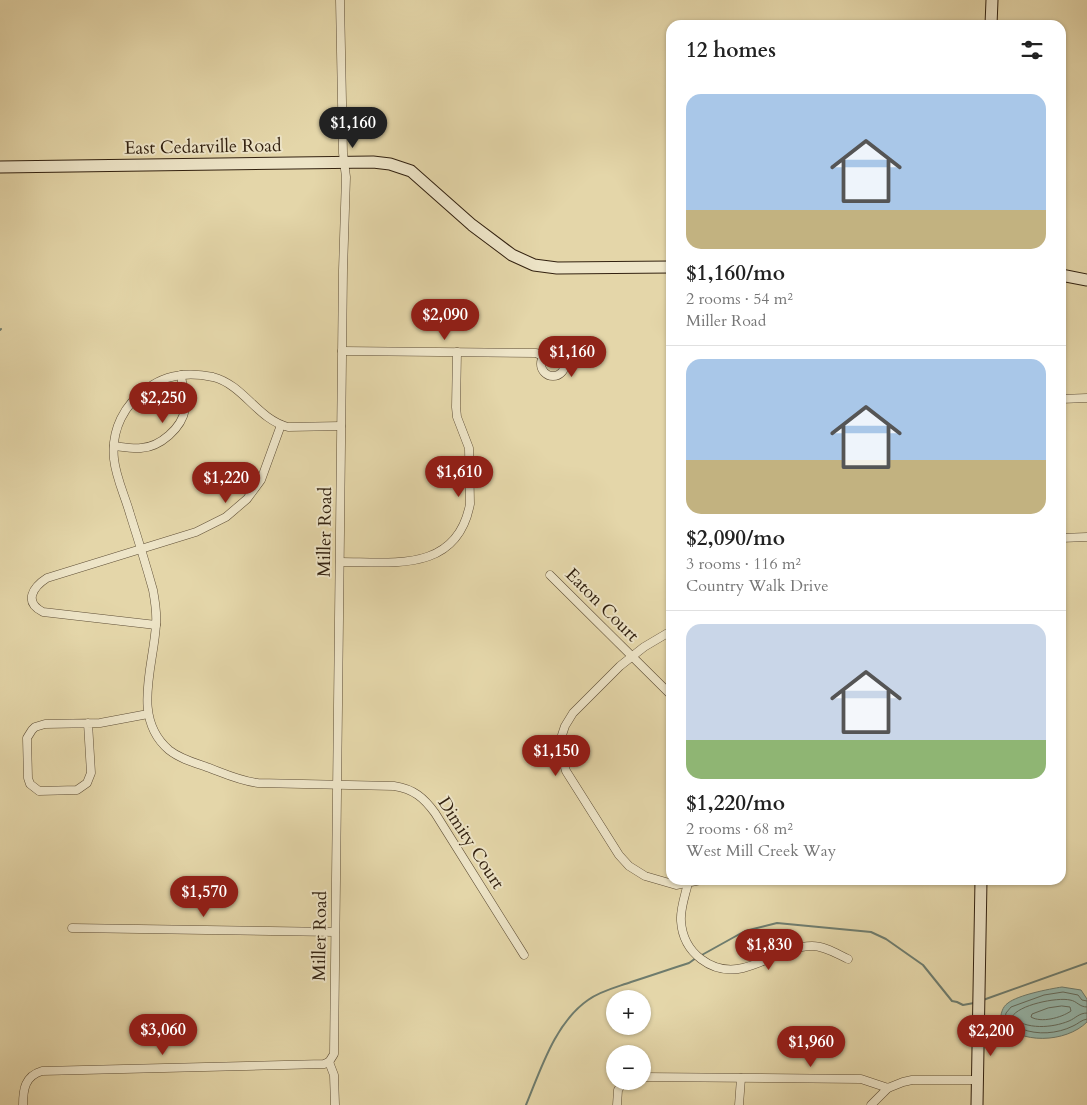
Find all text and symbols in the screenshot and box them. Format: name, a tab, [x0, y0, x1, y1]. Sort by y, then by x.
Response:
text: 12 homes	[686, 36, 776, 65]
icon: filters	[1018, 36, 1046, 64]
pin: $1,160	[312, 106, 394, 149]
text: $1,160	[330, 112, 376, 134]
icon: home	[821, 126, 911, 216]
street label: East Cedarville Road	[124, 133, 282, 161]
text: $1,160/mo	[686, 259, 785, 288]
text: 2 rooms · 54 m²	[686, 288, 793, 310]
pin: $2,090	[404, 298, 486, 341]
text: $2,090	[422, 304, 468, 326]
text: Miller Road	[686, 310, 766, 332]
pin: $1,160	[531, 336, 613, 378]
text: $1,160	[549, 341, 595, 363]
pin: $2,250	[122, 382, 204, 424]
text: $2,250	[140, 387, 186, 409]
icon: home	[821, 392, 911, 482]
pin: $1,610	[418, 456, 500, 498]
text: $1,610	[436, 461, 482, 483]
pin: $1,220	[185, 462, 267, 504]
text: $1,220	[203, 467, 249, 489]
street label: Miller Road	[312, 486, 338, 577]
text: $2,090/mo	[686, 524, 785, 553]
text: 3 rooms · 116 m²	[686, 553, 801, 575]
street label: Eaton Court	[560, 563, 645, 648]
text: Country Walk Drive	[686, 575, 829, 597]
icon: home	[821, 657, 911, 747]
pin: $1,150	[515, 734, 597, 777]
text: $1,150	[533, 740, 579, 762]
text: $1,220/mo	[686, 789, 785, 818]
street label: Dimity Court	[432, 792, 510, 894]
text: 2 rooms · 68 m²	[686, 818, 793, 840]
text: West Mill Creek Way	[686, 840, 836, 862]
pin: $1,570	[163, 876, 245, 918]
text: $1,570	[181, 881, 227, 903]
street label: Miller Road	[307, 890, 333, 981]
pin: $1,830	[728, 928, 810, 971]
text: $1,830	[746, 934, 792, 956]
map controls	[606, 990, 651, 1090]
button: +	[606, 990, 651, 1035]
pin: $3,060	[122, 1014, 204, 1056]
pin: $2,200	[950, 1014, 1032, 1057]
text: $3,060	[140, 1019, 186, 1041]
text: $2,200	[968, 1020, 1014, 1042]
pin: $1,960	[770, 1026, 852, 1068]
text: $1,960	[788, 1031, 834, 1053]
button: −	[606, 1045, 651, 1090]

